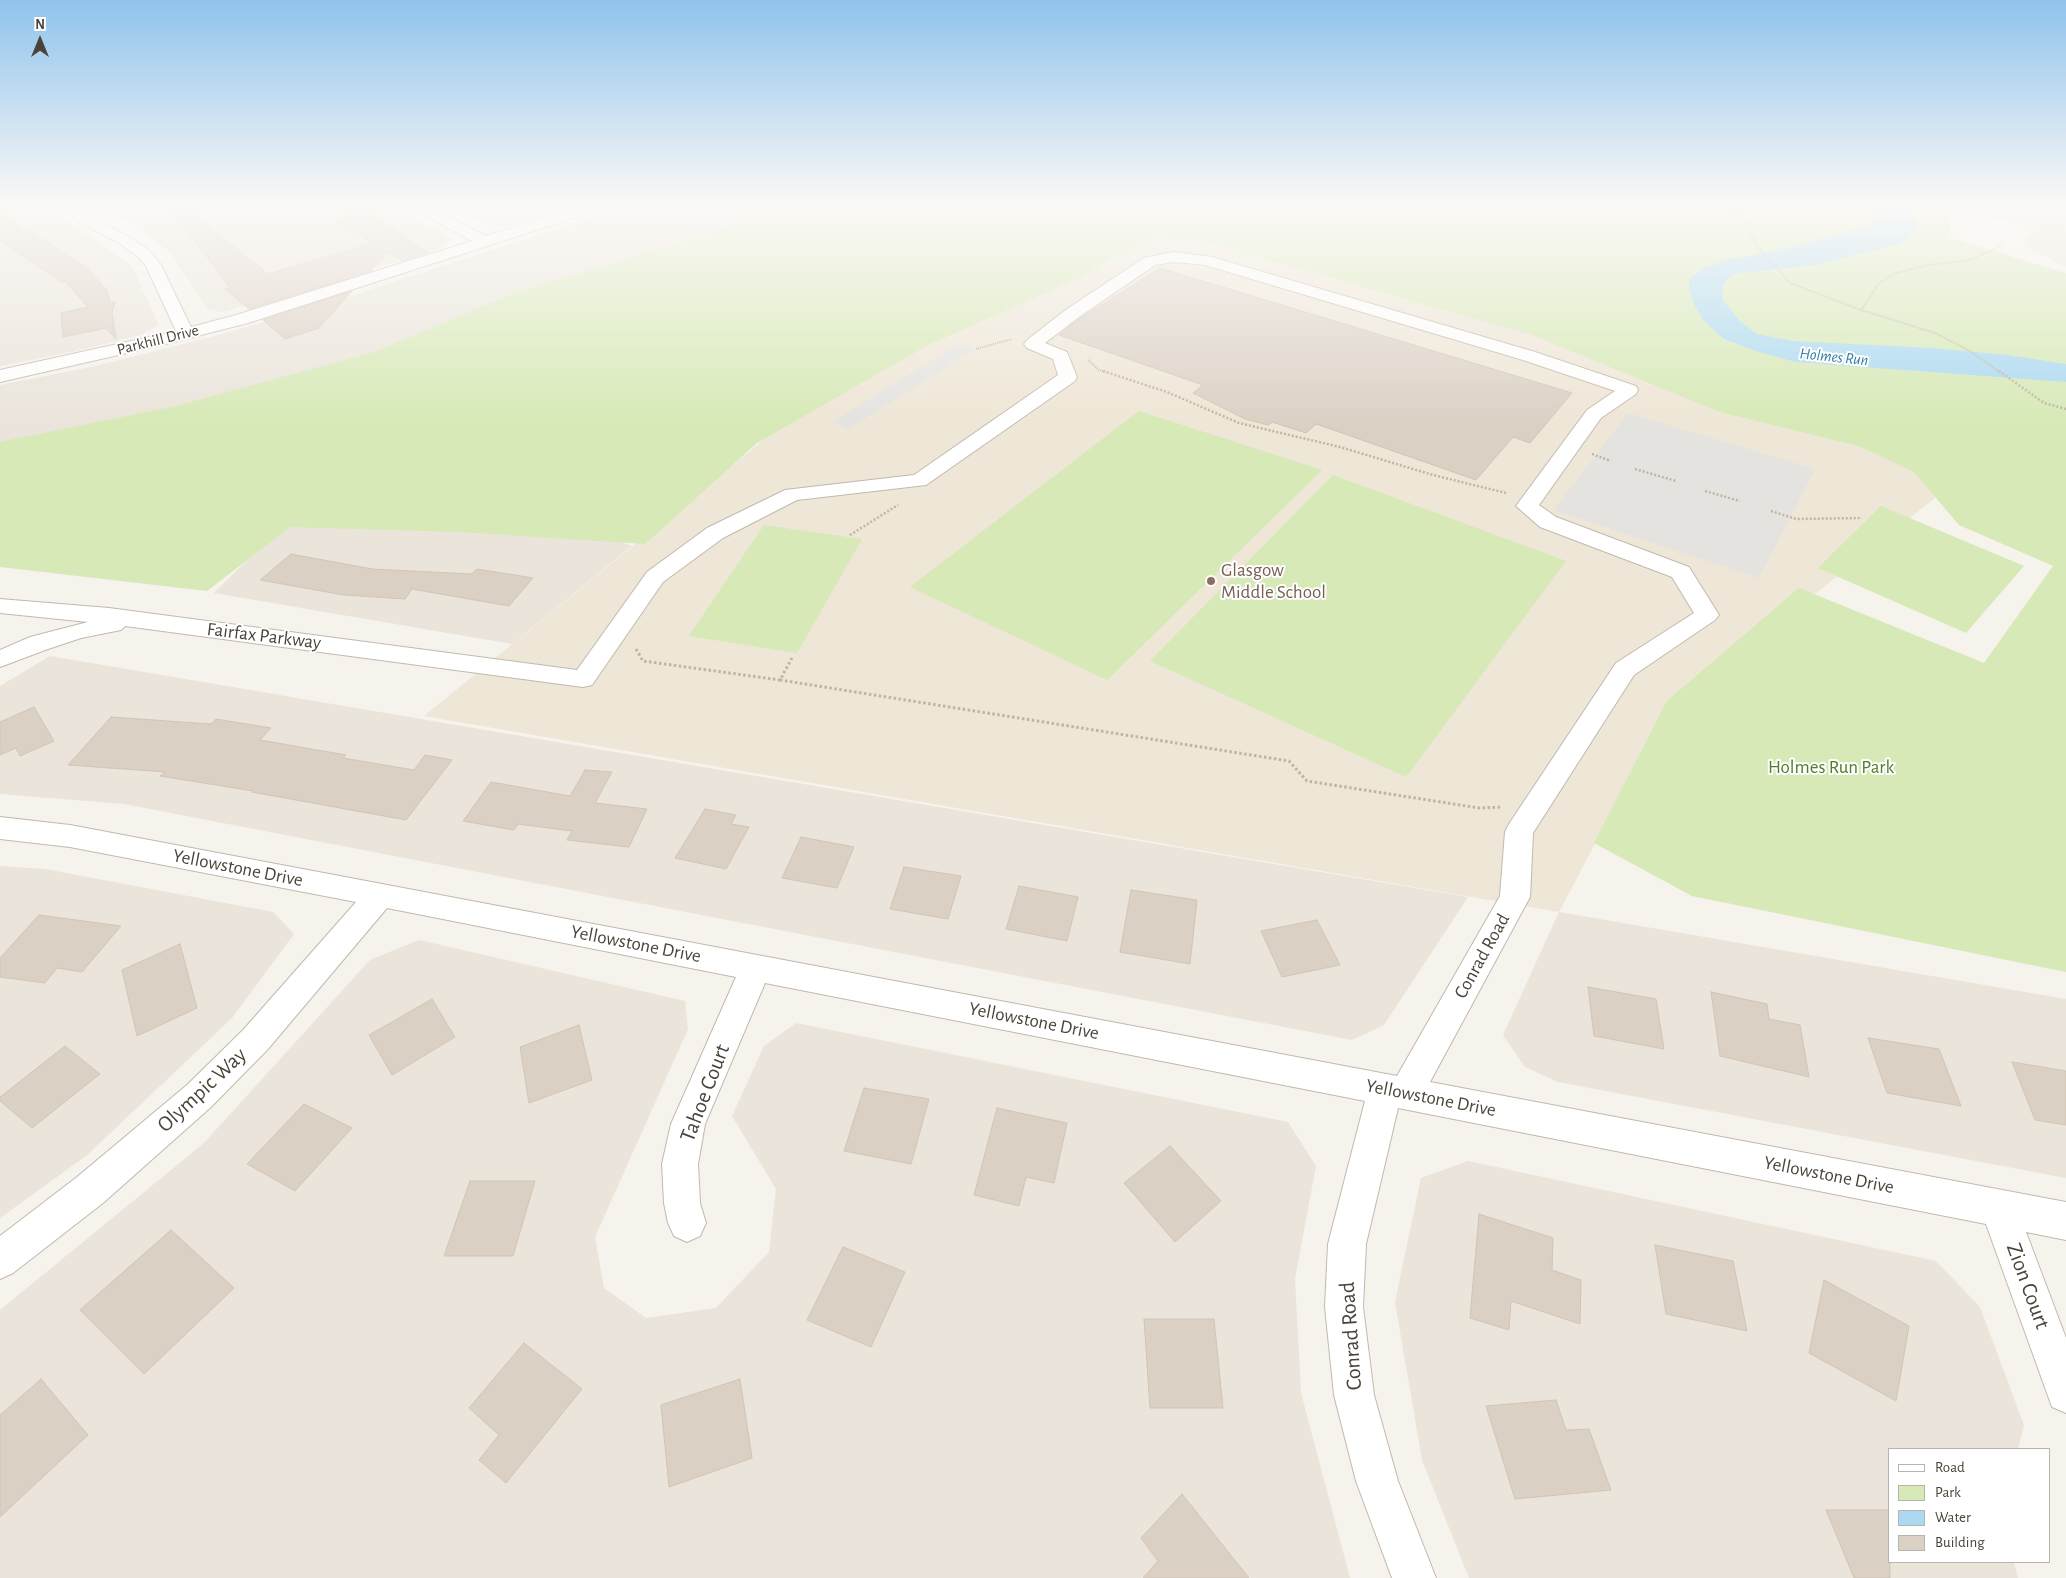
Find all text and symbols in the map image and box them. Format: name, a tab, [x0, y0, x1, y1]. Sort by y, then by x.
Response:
north arrow	[15, 15, 65, 65]
text: N	[35, 18, 45, 32]
street label: Parkhill Drive	[115, 321, 201, 359]
water label: Holmes Run	[1799, 344, 1869, 370]
place label: Glasgow Middle School	[1221, 559, 1326, 603]
marker: Glasgow Middle School	[1205, 575, 1217, 587]
street label: Fairfax Parkway	[206, 618, 322, 654]
park label: Holmes Run Park	[1768, 756, 1894, 778]
street label: Yellowstone Drive	[171, 844, 305, 892]
street label: Conrad Road	[1449, 909, 1515, 1003]
street label: Yellowstone Drive	[569, 920, 703, 968]
street label: Yellowstone Drive	[967, 997, 1101, 1045]
street label: Tahoe Court	[674, 1040, 736, 1146]
street label: Olympic Way	[152, 1042, 252, 1138]
street label: Yellowstone Drive	[1364, 1074, 1498, 1122]
street label: Yellowstone Drive	[1762, 1151, 1896, 1199]
street label: Zion Court	[2000, 1239, 2056, 1333]
street label: Conrad Road	[1334, 1281, 1368, 1391]
legend	[1888, 1448, 2051, 1563]
text: Road	[1935, 1460, 1965, 1475]
text: Park	[1935, 1485, 1961, 1500]
text: Water	[1935, 1510, 1971, 1525]
text: Building	[1935, 1535, 1985, 1550]

